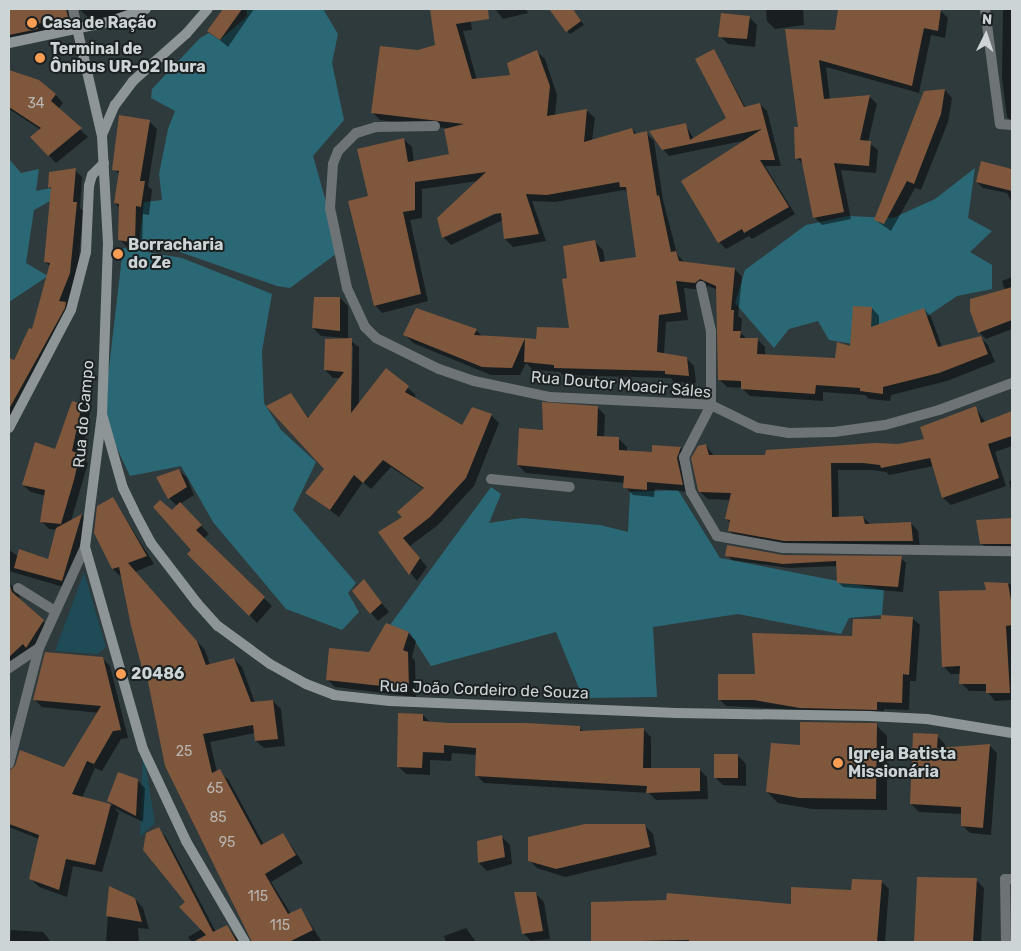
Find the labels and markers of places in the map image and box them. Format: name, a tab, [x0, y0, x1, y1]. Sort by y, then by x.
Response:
place label: Casa de Ração	[42, 13, 157, 33]
marker: Casa de Ração	[26, 17, 38, 29]
place label: Terminal de Ônibus UR-02 Ibura	[50, 39, 206, 77]
marker: Terminal de Ônibus UR-02 Ibura	[34, 52, 46, 64]
place label: Borracharia do Ze	[128, 235, 223, 273]
marker: Borracharia do Ze	[112, 248, 124, 260]
place label: 20486	[131, 664, 184, 684]
marker: 20486	[115, 668, 127, 680]
place label: Igreja Batista Missionária	[848, 744, 956, 782]
marker: Igreja Batista Missionária	[832, 757, 844, 769]

